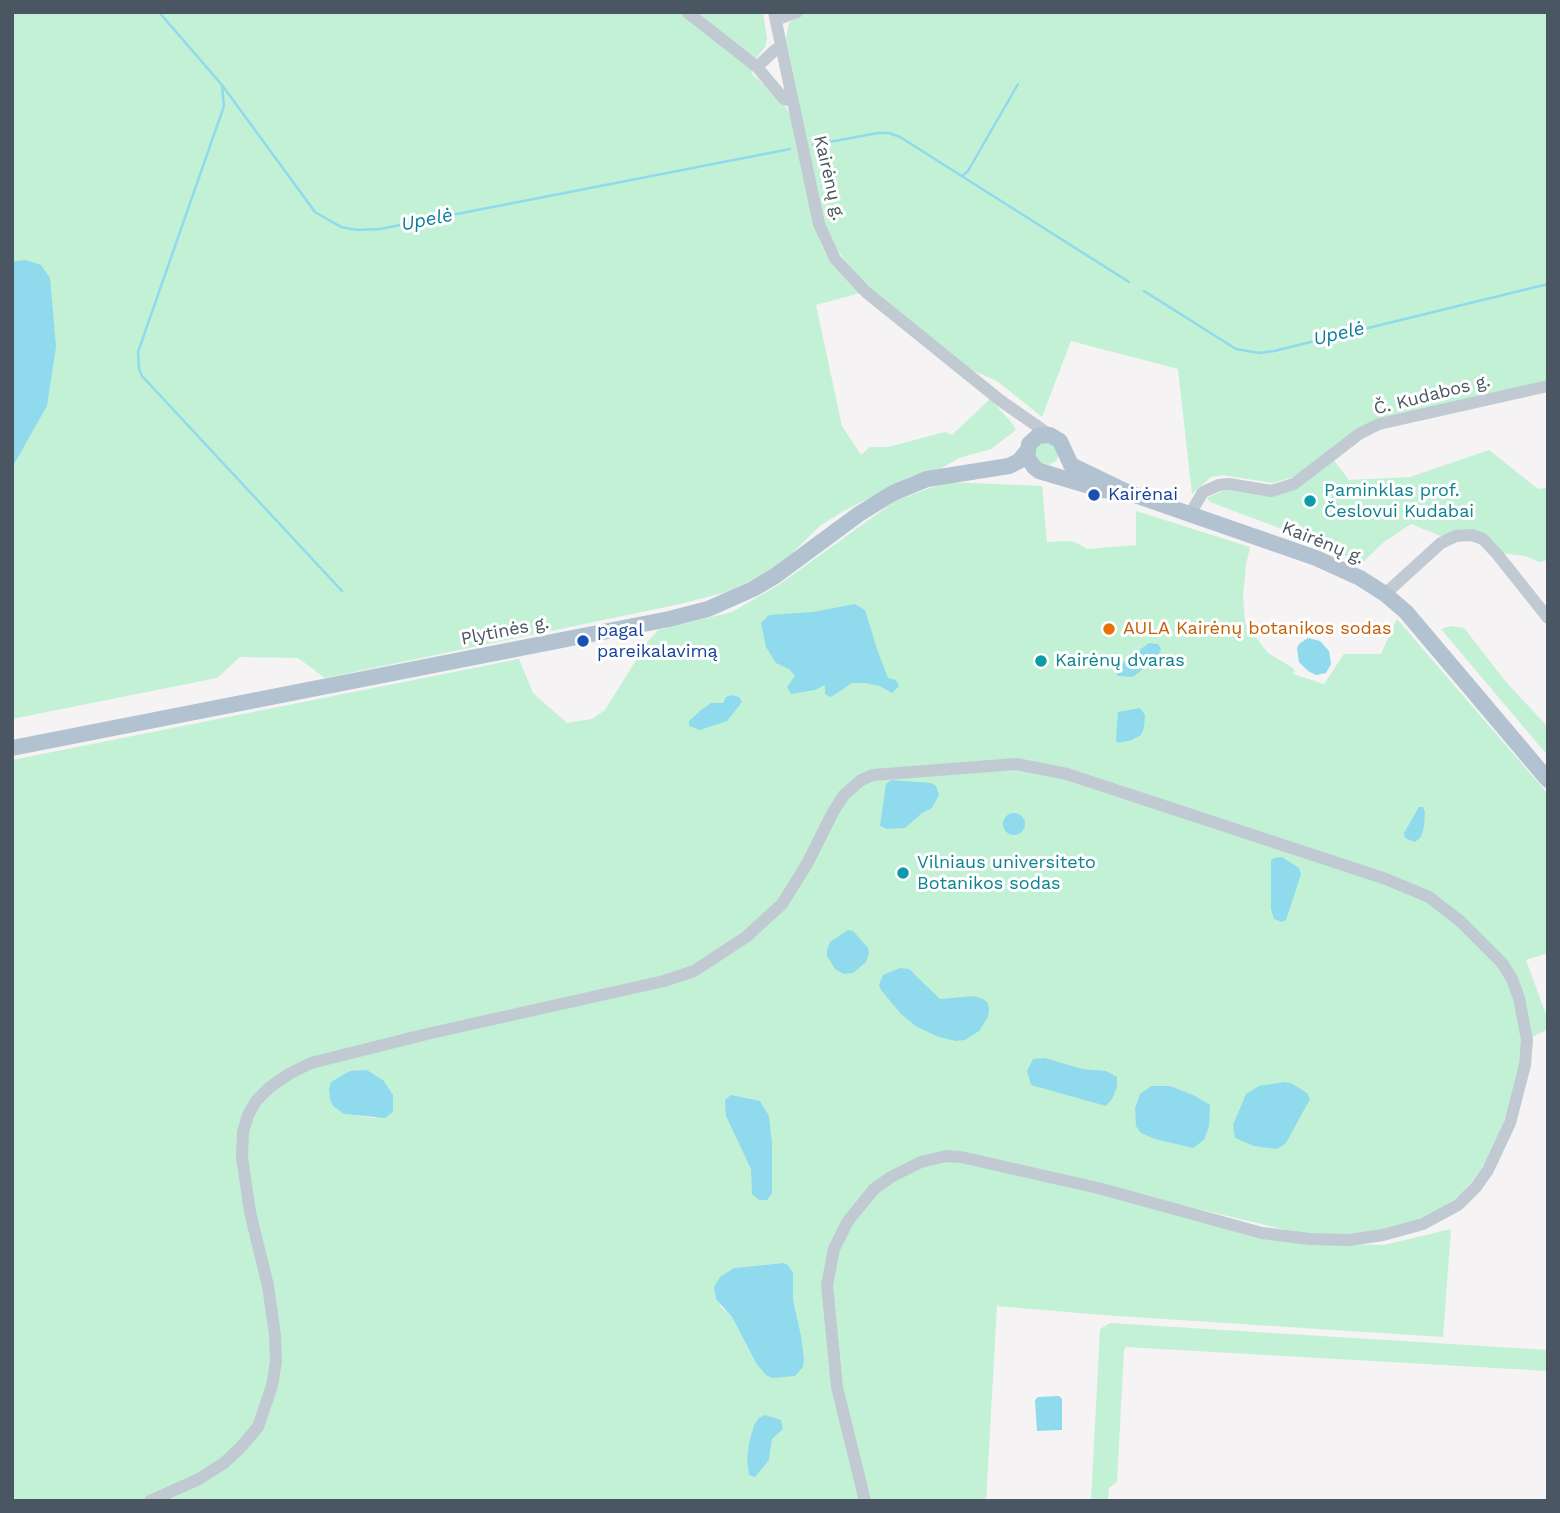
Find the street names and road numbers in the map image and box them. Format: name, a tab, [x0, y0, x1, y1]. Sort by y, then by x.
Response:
street label: Kairėnų g.	[809, 133, 849, 223]
street label: Č. Kudabos g.	[1372, 370, 1492, 420]
street label: Kairėnų g.	[1279, 517, 1367, 569]
street label: Plytinės g.	[459, 612, 551, 650]

